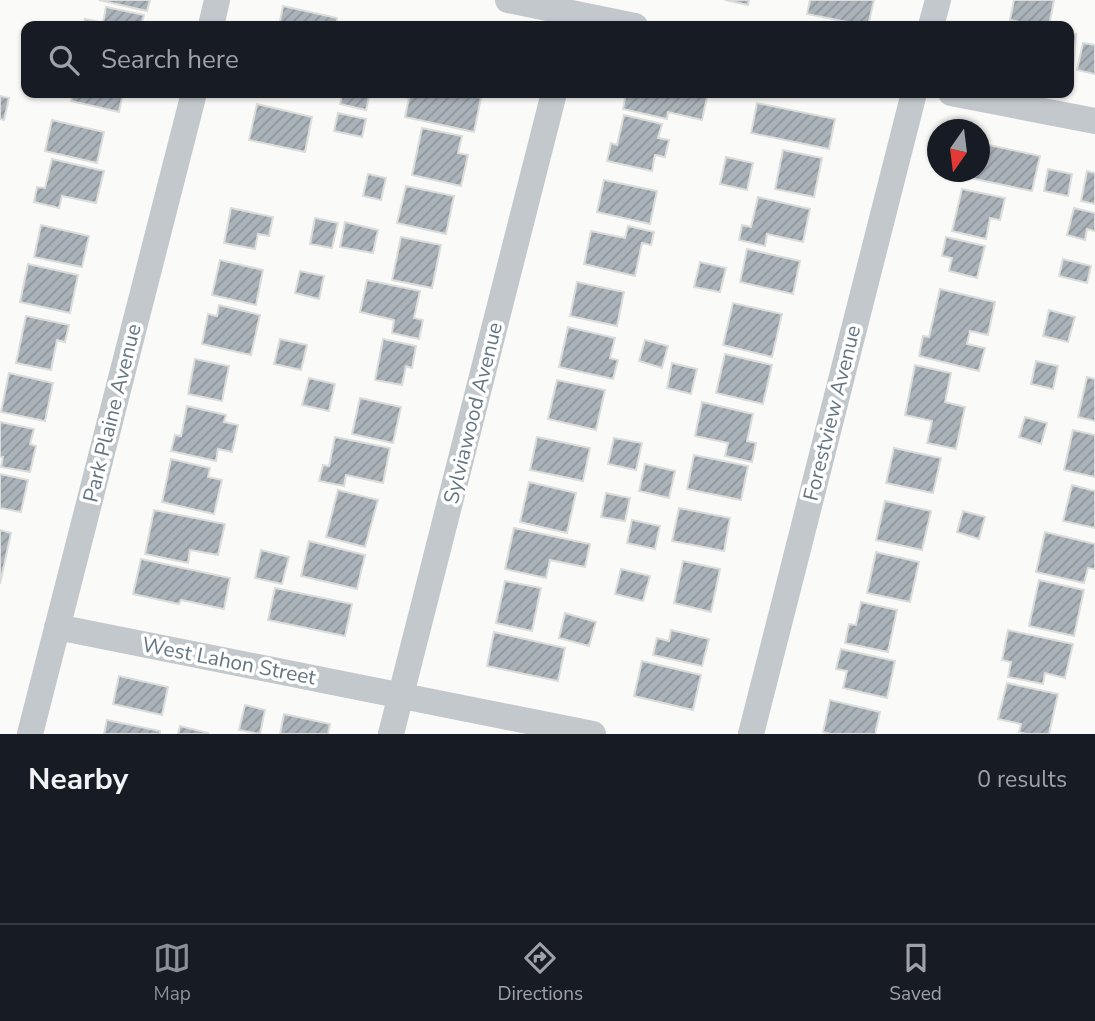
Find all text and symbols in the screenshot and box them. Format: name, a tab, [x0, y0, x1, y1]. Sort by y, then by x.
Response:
search box	[21, 21, 1074, 98]
icon: search	[45, 41, 83, 79]
text: Search here	[101, 42, 239, 77]
north arrow	[927, 119, 990, 182]
street label: Sylviawood Avenue	[437, 319, 509, 507]
street label: Park Plaine Avenue	[76, 321, 148, 505]
street label: Forestview Avenue	[797, 322, 867, 504]
street label: West Lahon Street	[140, 630, 319, 692]
text: Nearby	[28, 759, 128, 800]
text: 0 results	[977, 764, 1067, 795]
tab: Map	[153, 939, 191, 1007]
tab: Directions	[497, 939, 583, 1007]
tab: Saved	[889, 939, 942, 1007]

